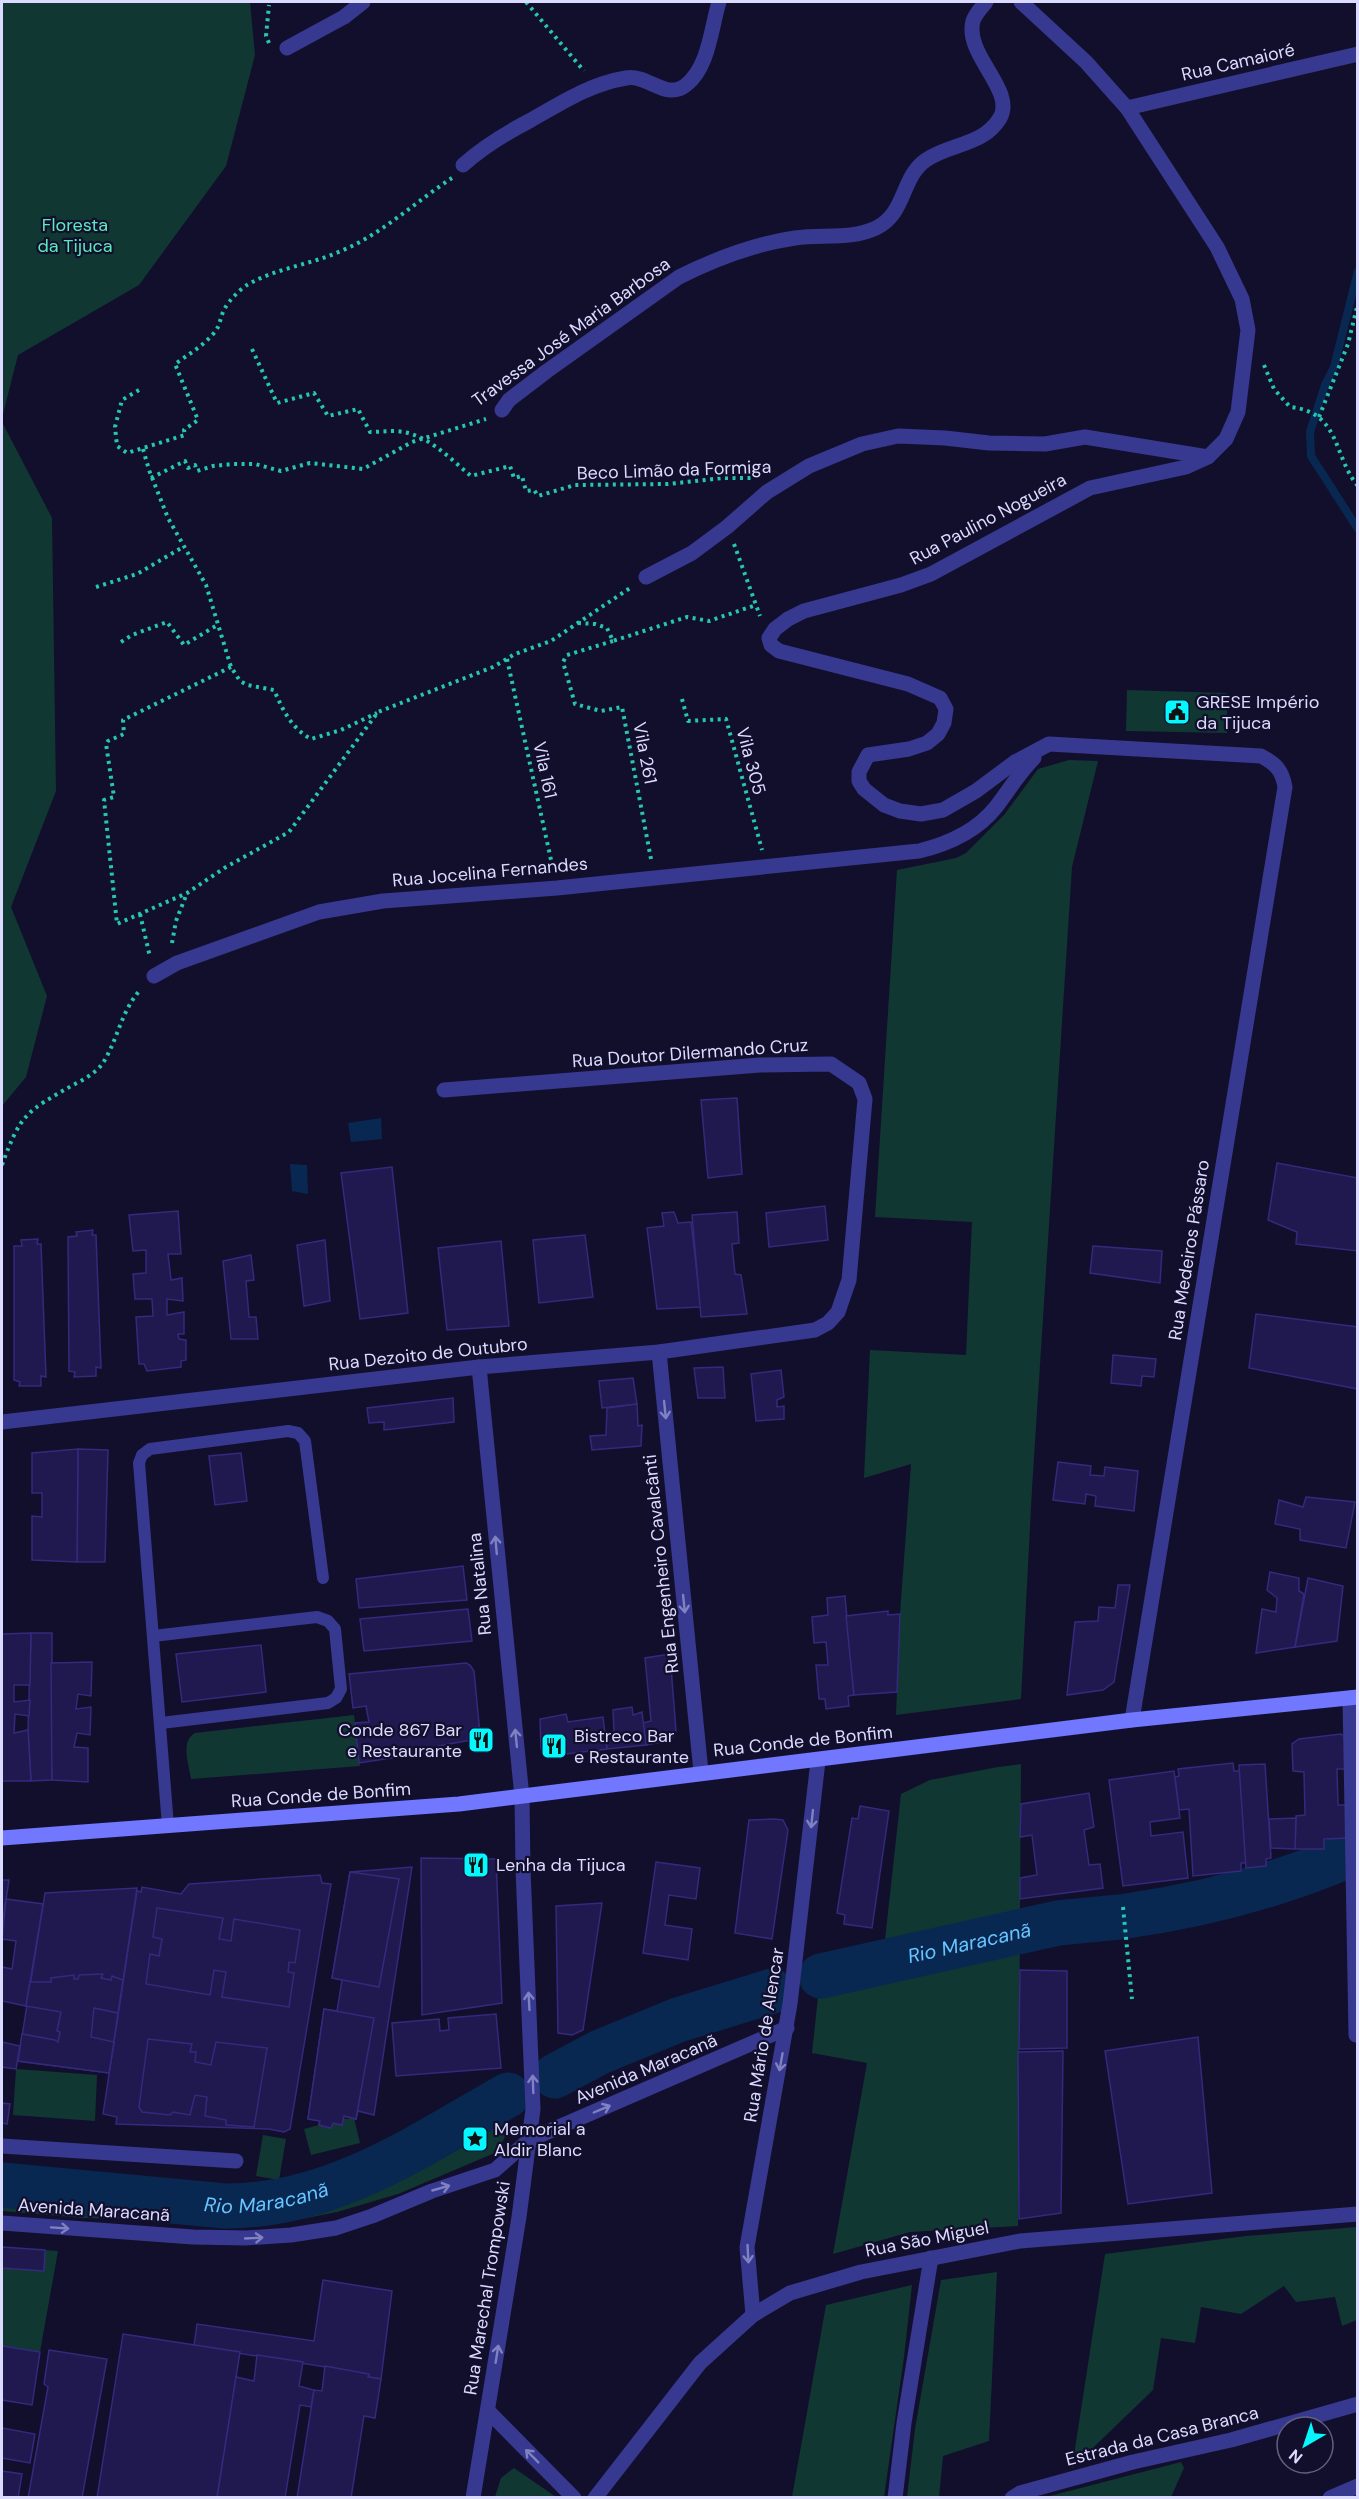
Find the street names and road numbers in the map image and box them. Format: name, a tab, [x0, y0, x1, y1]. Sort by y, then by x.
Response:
street label: Rua Camaioré	[1179, 37, 1297, 87]
street label: Travessa José Maria Barbosa	[467, 252, 675, 412]
street label: Beco Limão da Formiga	[576, 455, 772, 485]
street label: Rua Paulino Nogueira	[906, 468, 1070, 570]
street label: Vila 261	[627, 720, 663, 786]
street label: Vila 305	[730, 725, 772, 797]
street label: Vila 161	[527, 739, 563, 801]
street label: Rua Jocelina Fernandes	[391, 851, 589, 893]
street label: Rua Doutor Dilermando Cruz	[571, 1033, 809, 1073]
street label: Rua Medeiros Pássaro	[1163, 1158, 1215, 1342]
street label: Rua Dezoito de Outubro	[327, 1332, 529, 1376]
street label: Rua Engenheiro Cavalcânti	[638, 1453, 684, 1675]
street label: Rua Natalina	[463, 1532, 497, 1636]
street label: Rua Conde de Bonfim	[712, 1720, 894, 1762]
street label: Rua Conde de Bonfim	[230, 1777, 412, 1813]
street label: Rua Mário de Alencar	[738, 1946, 790, 2124]
street label: Avenida Maracanã	[571, 2028, 721, 2110]
street label: Rua Marechal Trompowski	[458, 2179, 516, 2397]
street label: Avenida Maracanã	[17, 2193, 171, 2227]
street label: Rua São Miguel	[863, 2215, 991, 2263]
street label: Estrada da Casa Branca	[1063, 2400, 1261, 2472]

